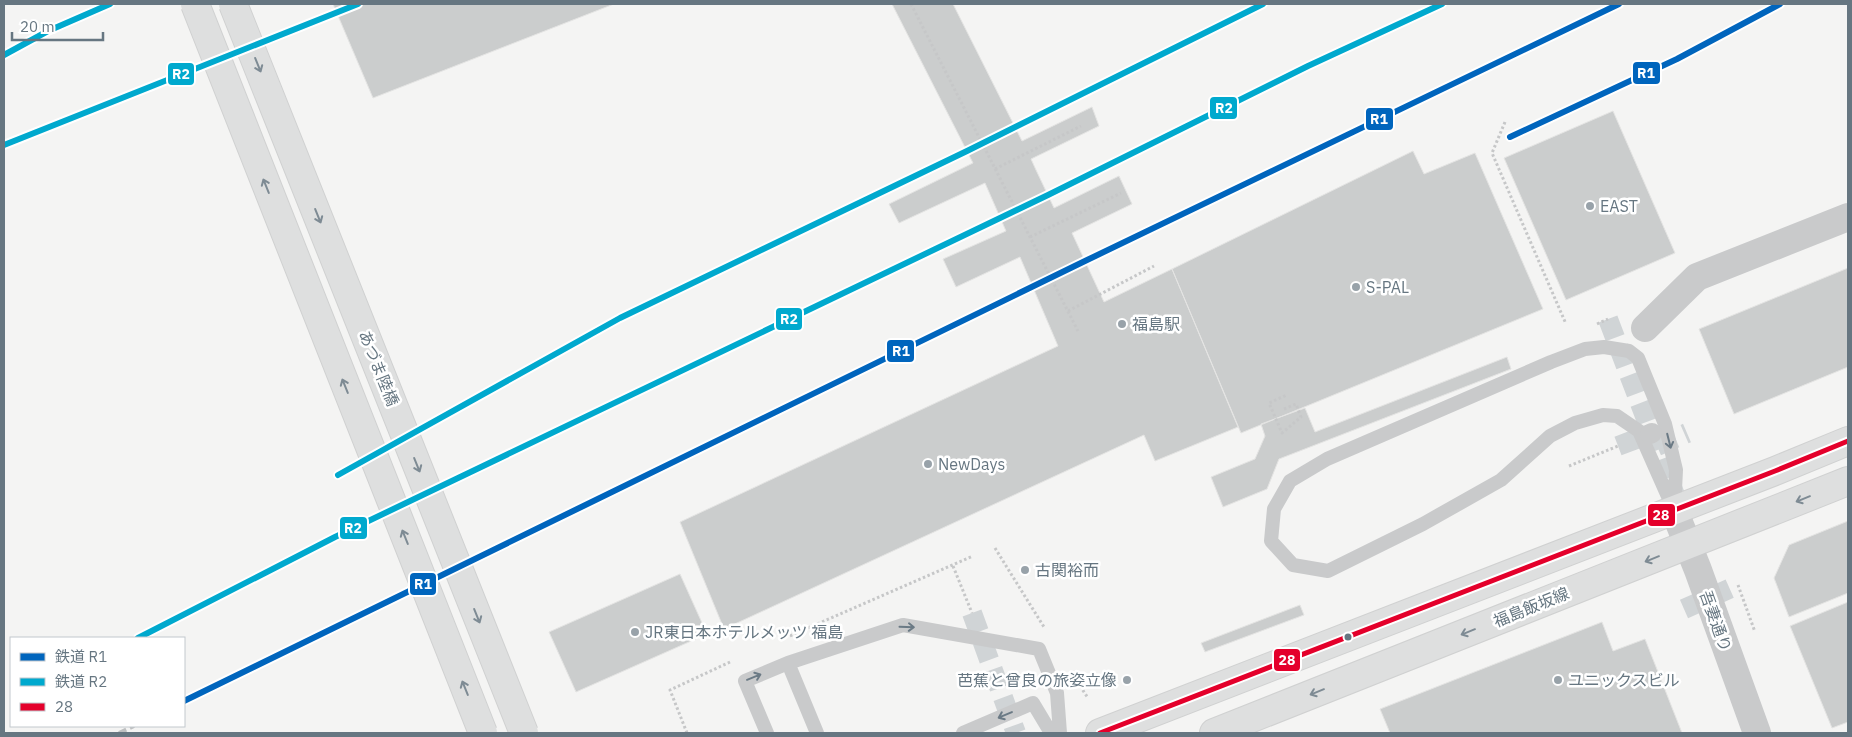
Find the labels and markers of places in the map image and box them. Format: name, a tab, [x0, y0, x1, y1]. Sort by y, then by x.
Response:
place label: EAST	[1600, 196, 1638, 216]
marker: EAST	[1584, 200, 1596, 212]
place label: S-PAL	[1366, 277, 1409, 297]
marker: S-PAL	[1350, 281, 1362, 293]
place label: 福島駅	[1132, 314, 1180, 334]
marker: 福島駅	[1116, 318, 1128, 330]
place label: NewDays	[938, 454, 1005, 474]
marker: NewDays	[922, 458, 934, 470]
place label: 古関裕而	[1035, 560, 1099, 580]
marker: 古関裕而	[1019, 564, 1031, 576]
place label: JR東日本ホテルメッツ 福島	[645, 622, 843, 642]
marker: JR東日本ホテルメッツ 福島	[629, 626, 641, 638]
unlabelled marker	[1343, 632, 1353, 642]
place label: 芭蕉と曾良の旅姿立像	[957, 670, 1117, 690]
place label: ユニックスビル	[1568, 670, 1680, 690]
marker: 芭蕉と曾良の旅姿立像	[1121, 674, 1133, 686]
marker: ユニックスビル	[1552, 674, 1564, 686]

